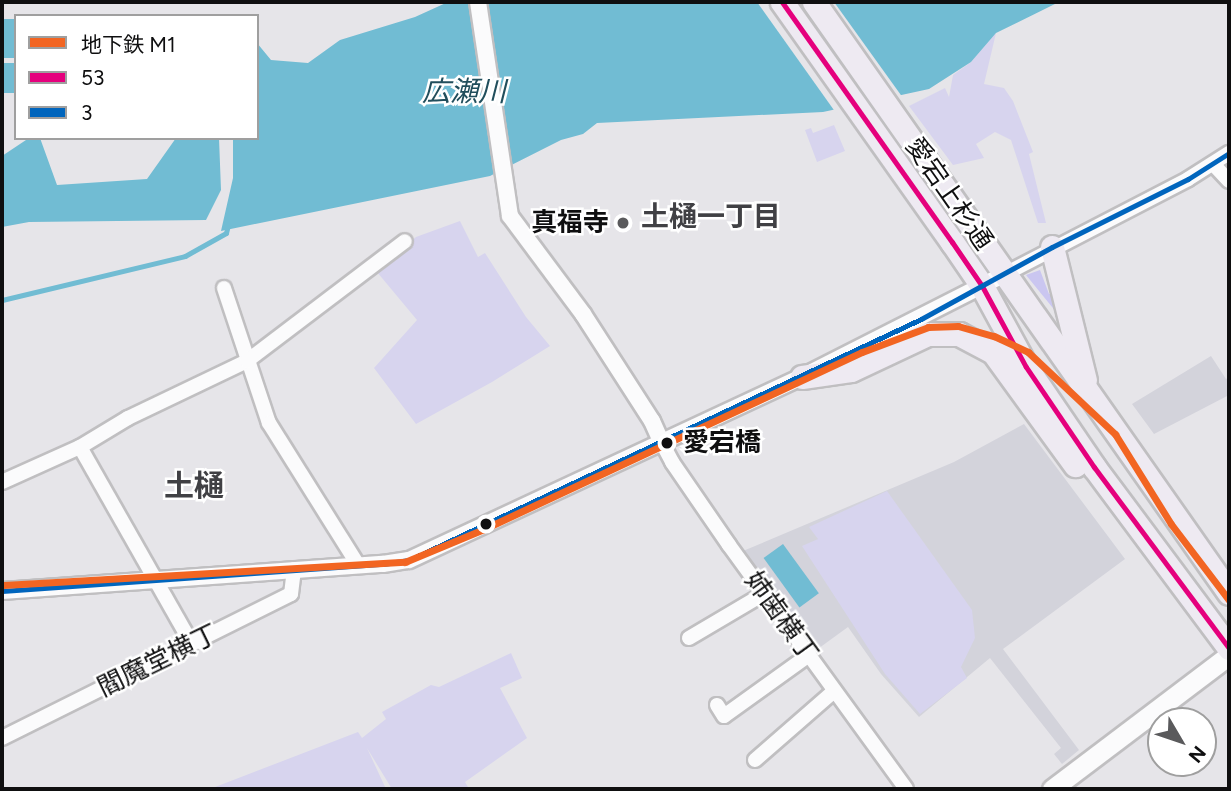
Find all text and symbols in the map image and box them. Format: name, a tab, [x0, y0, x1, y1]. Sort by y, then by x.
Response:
legend	[14, 14, 259, 140]
text: 地下鉄 M1	[81, 32, 176, 57]
text: 53	[81, 65, 105, 90]
water label: 広瀬川	[422, 74, 506, 108]
text: 3	[81, 100, 92, 125]
street label: 愛宕上杉通	[899, 132, 999, 256]
district label: 土樋一丁目	[641, 199, 781, 233]
place label: 真福寺	[531, 207, 609, 239]
marker: 真福寺	[615, 215, 631, 231]
place label: 愛宕橋	[683, 427, 761, 459]
marker: 愛宕橋	[657, 433, 677, 453]
district label: 土樋	[164, 468, 224, 504]
unlabelled marker	[479, 517, 493, 531]
street label: 姉歯横丁	[738, 566, 824, 668]
street label: 閻魔堂横丁	[93, 618, 223, 704]
north arrow	[1147, 707, 1217, 777]
text: N	[1184, 741, 1211, 767]

